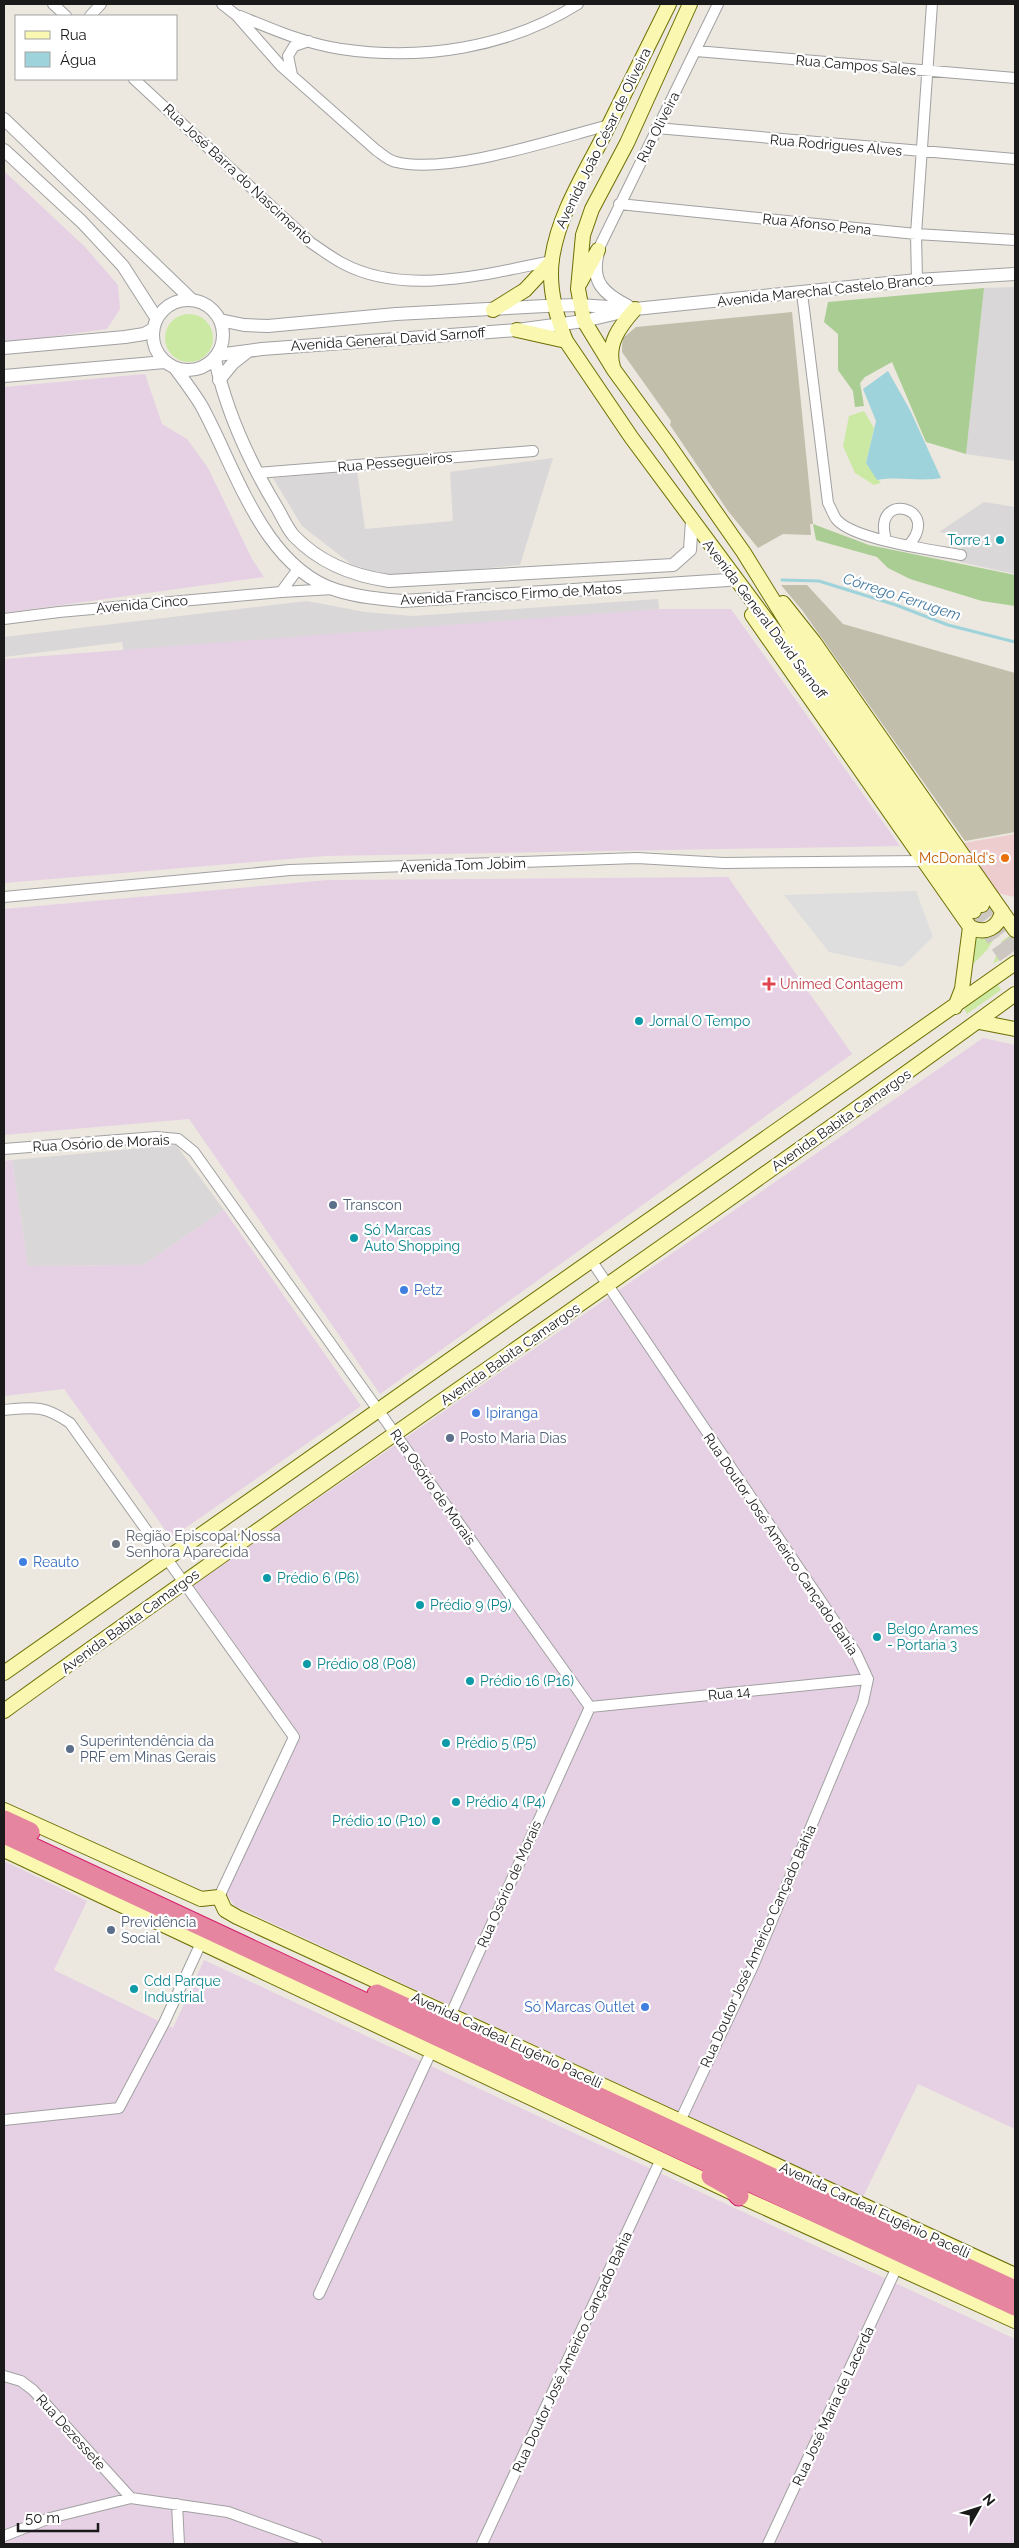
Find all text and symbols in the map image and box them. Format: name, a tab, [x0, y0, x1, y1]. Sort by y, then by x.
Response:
legend	[15, 15, 178, 80]
text: Rua	[60, 26, 87, 44]
street label: Avenida João César de Oliveira	[552, 45, 654, 231]
text: Água	[60, 51, 96, 69]
street label: Rua Campos Sales	[795, 52, 917, 78]
street label: Rua Oliveira	[633, 89, 683, 165]
street label: Rua José Barra do Nascimento	[160, 101, 316, 247]
street label: Rua Rodrigues Alves	[769, 131, 903, 159]
street label: Rua Afonso Pena	[762, 210, 872, 238]
street label: Avenida Marechal Castelo Branco	[716, 271, 934, 309]
street label: Avenida General David Sarnoff	[290, 324, 487, 354]
street label: Rua Pessegueiros	[337, 449, 453, 475]
place label: Torre 1	[947, 532, 990, 548]
marker: Torre 1	[994, 534, 1006, 546]
street label: Avenida General David Sarnoff	[700, 536, 831, 702]
water label: Córrego Ferrugem	[841, 569, 963, 625]
street label: Avenida Francisco Firmo de Matos	[400, 580, 622, 608]
street label: Avenida Cinco	[95, 592, 189, 616]
place label: McDonald's	[919, 850, 995, 866]
marker: McDonald's	[999, 852, 1011, 864]
street label: Avenida Tom Jobim	[400, 855, 526, 875]
place label: Unimed Contagem	[780, 976, 903, 992]
marker: Unimed Contagem	[762, 977, 776, 991]
place label: Jornal O Tempo	[649, 1013, 750, 1029]
marker: Jornal O Tempo	[633, 1015, 645, 1027]
street label: Avenida Babita Camargos	[768, 1066, 914, 1174]
street label: Rua Osório de Morais	[32, 1131, 170, 1155]
place label: Transcon	[343, 1197, 402, 1213]
marker: Transcon	[327, 1199, 339, 1211]
place label: Só Marcas Auto Shopping	[364, 1222, 460, 1254]
marker: Só Marcas Auto Shopping	[348, 1232, 360, 1244]
place label: Petz	[414, 1282, 442, 1298]
marker: Petz	[398, 1284, 410, 1296]
street label: Avenida Babita Camargos	[437, 1300, 583, 1408]
place label: Ipiranga	[486, 1405, 538, 1421]
marker: Ipiranga	[470, 1407, 482, 1419]
street label: Rua Osório de Morais	[387, 1426, 479, 1548]
place label: Posto Maria Dias	[460, 1430, 567, 1446]
street label: Rua Doutor José Américo Cançado Bahia	[701, 1430, 861, 1658]
marker: Posto Maria Dias	[444, 1432, 456, 1444]
place label: Região Episcopal Nossa Senhora Aparecida	[126, 1528, 281, 1560]
marker: Região Episcopal Nossa Senhora Aparecida	[110, 1538, 122, 1550]
place label: Reauto	[33, 1554, 79, 1570]
marker: Reauto	[17, 1556, 29, 1568]
street label: Avenida Babita Camargos	[58, 1566, 202, 1676]
place label: Prédio 6 (P6)	[277, 1570, 359, 1586]
marker: Prédio 6 (P6)	[261, 1572, 273, 1584]
place label: Prédio 9 (P9)	[430, 1597, 512, 1613]
marker: Prédio 9 (P9)	[414, 1599, 426, 1611]
place label: Belgo Arames - Portaria 3	[887, 1621, 979, 1653]
marker: Belgo Arames - Portaria 3	[871, 1631, 883, 1643]
place label: Prédio 08 (P08)	[317, 1656, 416, 1672]
marker: Prédio 08 (P08)	[301, 1658, 313, 1670]
place label: Prédio 16 (P16)	[480, 1673, 574, 1689]
marker: Prédio 16 (P16)	[464, 1675, 476, 1687]
street label: Rua 14	[707, 1683, 751, 1703]
place label: Superintendência da PRF em Minas Gerais	[80, 1733, 216, 1765]
place label: Prédio 5 (P5)	[456, 1735, 537, 1751]
marker: Prédio 5 (P5)	[440, 1737, 452, 1749]
marker: Superintendência da PRF em Minas Gerais	[64, 1743, 76, 1755]
place label: Prédio 4 (P4)	[466, 1794, 546, 1810]
marker: Prédio 4 (P4)	[450, 1796, 462, 1808]
place label: Prédio 10 (P10)	[332, 1813, 426, 1829]
marker: Prédio 10 (P10)	[430, 1815, 442, 1827]
street label: Rua Osório de Morais	[474, 1818, 544, 1950]
street label: Rua Doutor José Américo Cançado Bahia	[697, 1822, 819, 2070]
place label: Previdência Social	[121, 1914, 196, 1946]
marker: Previdência Social	[105, 1924, 117, 1936]
place label: Cdd Parque Industrial	[144, 1973, 221, 2005]
marker: Cdd Parque Industrial	[128, 1983, 140, 1995]
street label: Avenida Cardeal Eugênio Pacelli	[409, 1989, 605, 2091]
place label: Só Marcas Outlet	[524, 1999, 635, 2015]
marker: Só Marcas Outlet	[639, 2001, 651, 2013]
street label: Avenida Cardeal Eugênio Pacelli	[777, 2159, 973, 2261]
street label: Rua Doutor José Américo Cançado Bahia	[509, 2229, 635, 2475]
street label: Rua José Maria de Lacerda	[789, 2324, 877, 2488]
street label: Rua Dezessete	[33, 2391, 109, 2473]
north arrow	[954, 2483, 1004, 2533]
text: N	[980, 2491, 999, 2509]
scale bar	[18, 2500, 98, 2532]
text: 50 m	[25, 2509, 60, 2527]

